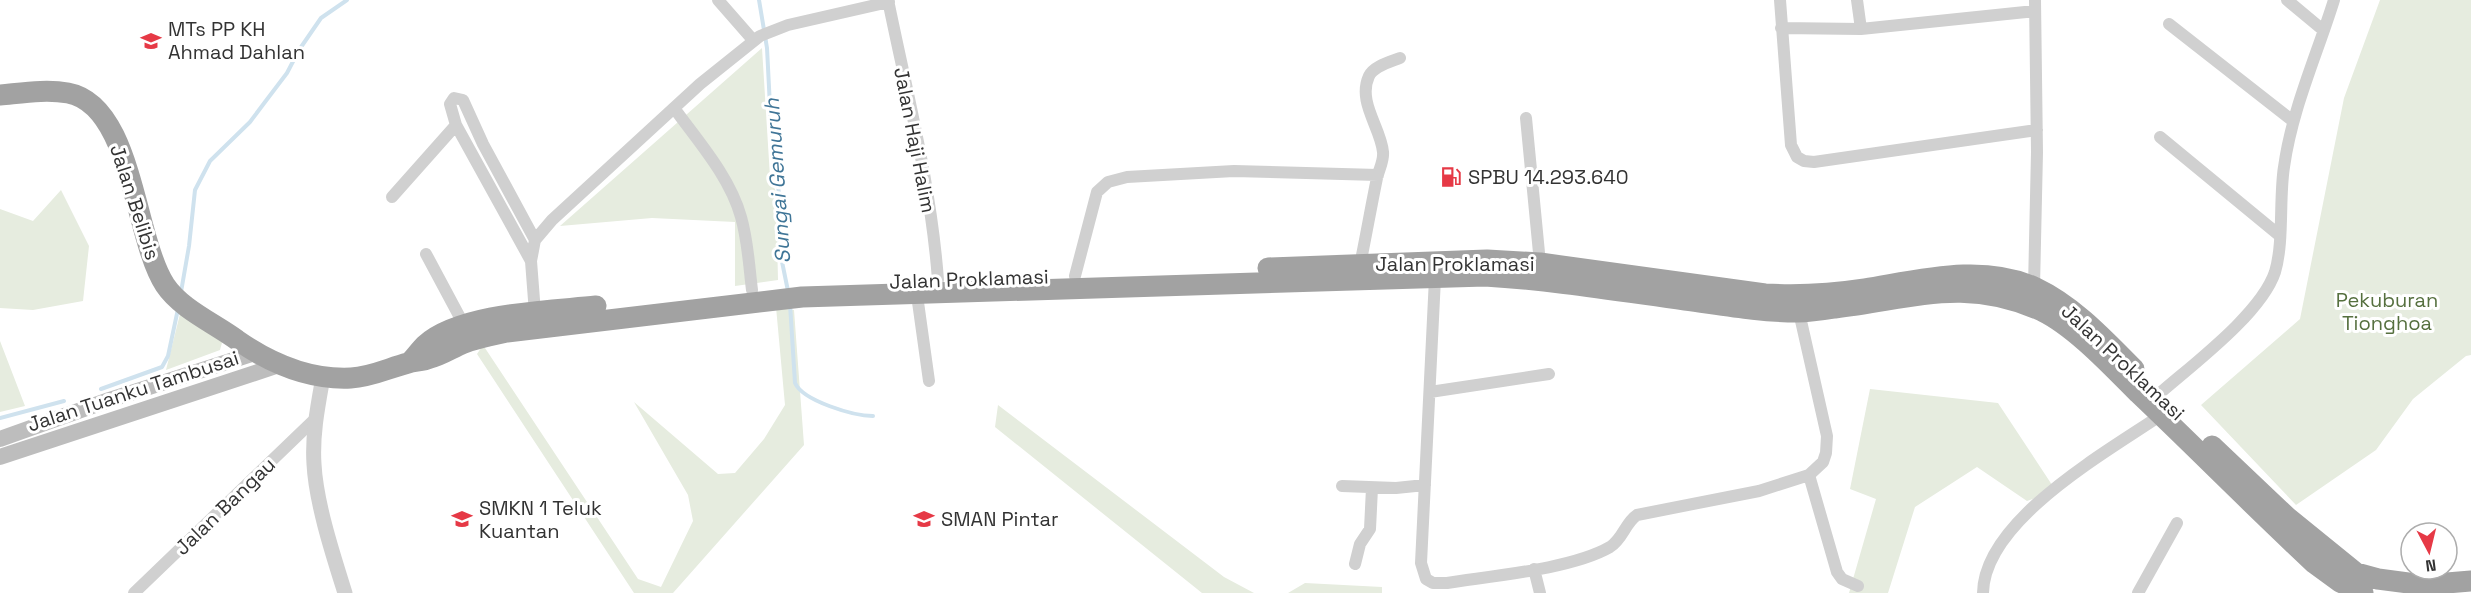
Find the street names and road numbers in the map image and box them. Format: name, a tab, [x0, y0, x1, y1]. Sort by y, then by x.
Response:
street label: Jalan Haji Halim	[888, 65, 942, 215]
street label: Jalan Belibis	[104, 141, 166, 263]
street label: Jalan Proklamasi	[1375, 251, 1535, 277]
street label: Jalan Proklamasi	[889, 263, 1049, 295]
street label: Jalan Proklamasi	[2056, 298, 2190, 426]
street label: Jalan Tuanku Tambusai	[24, 345, 242, 437]
street label: Jalan Bangau	[169, 452, 281, 560]

